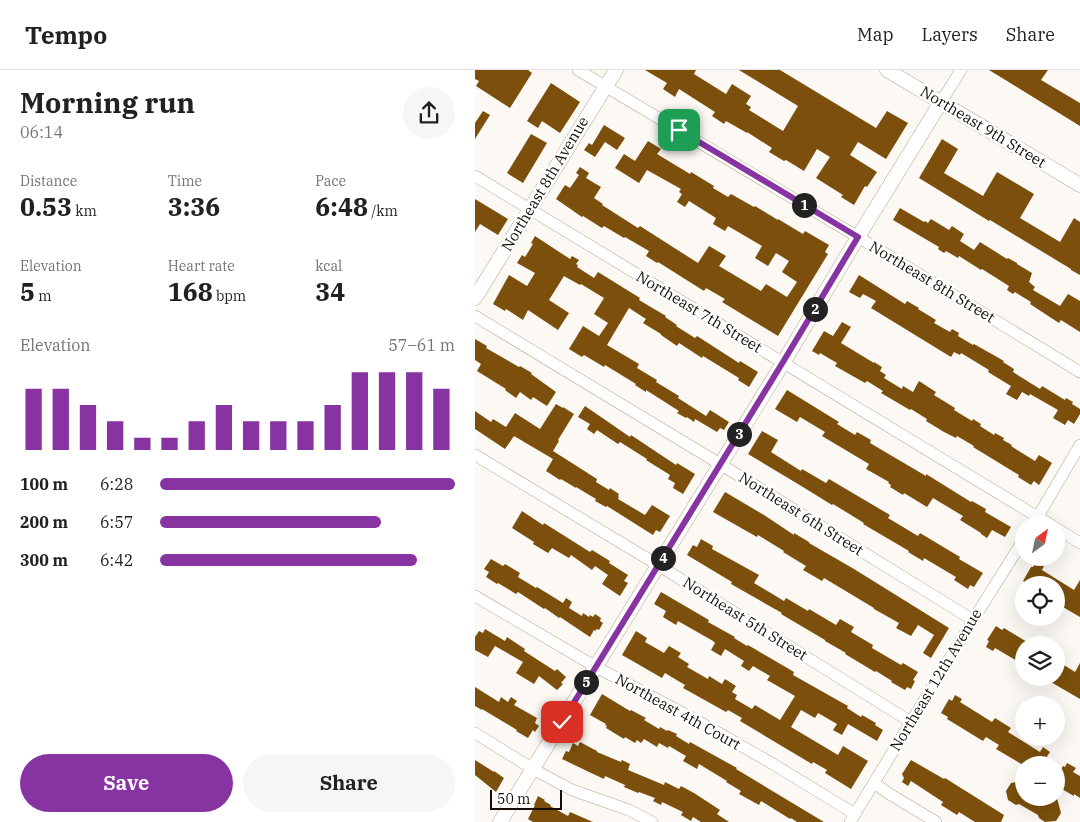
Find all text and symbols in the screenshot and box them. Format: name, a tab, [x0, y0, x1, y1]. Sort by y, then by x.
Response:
text: Tempo	[25, 19, 107, 51]
text: Map	[857, 23, 894, 46]
text: Layers	[922, 23, 978, 46]
text: Share	[1006, 23, 1055, 46]
street label: Northeast 9th Street	[917, 82, 1050, 172]
text: Morning run	[20, 84, 195, 121]
button: share	[403, 87, 455, 139]
pin	[658, 109, 700, 151]
street label: Northeast 8th Avenue	[497, 113, 592, 255]
icon: arrive	[665, 116, 693, 144]
text: 06:14	[20, 122, 63, 142]
text: Distance	[20, 172, 77, 190]
text: Time	[168, 172, 202, 190]
text: Pace	[315, 172, 346, 190]
text: 0.53	[20, 190, 72, 223]
text: 3:36	[168, 190, 220, 223]
text: 6:48	[315, 190, 368, 223]
pin: 1	[791, 192, 817, 218]
text: 1	[800, 196, 809, 214]
text: km	[72, 202, 97, 220]
text: /km	[368, 202, 398, 220]
street label: Northeast 8th Street	[866, 237, 999, 327]
text: Elevation	[20, 257, 82, 275]
text: Heart rate	[168, 257, 235, 275]
text: kcal	[315, 257, 342, 275]
street label: Northeast 7th Street	[633, 267, 766, 357]
text: 5	[20, 275, 35, 308]
text: 168	[168, 275, 213, 308]
text: 34	[315, 275, 345, 308]
text: m	[35, 287, 52, 305]
text: bpm	[213, 287, 246, 305]
pin: 2	[803, 296, 827, 322]
text: 2	[811, 300, 820, 318]
text: Elevation	[20, 335, 90, 355]
text: 57–61 m	[388, 335, 455, 355]
pin: 3	[727, 422, 751, 446]
text: 3	[735, 425, 744, 443]
street label: Northeast 6th Street	[736, 468, 867, 560]
text: 100 m	[20, 474, 68, 494]
text: 6:28	[100, 474, 133, 494]
text: 200 m	[20, 512, 68, 532]
text: 6:57	[100, 512, 133, 532]
north arrow	[1015, 516, 1065, 566]
map controls	[1015, 516, 1065, 806]
pin: 4	[651, 546, 675, 570]
text: 4	[659, 549, 668, 567]
text: 300 m	[20, 550, 68, 570]
text: 6:42	[100, 550, 133, 570]
street label: Northeast 5th Street	[680, 573, 811, 665]
button: locate	[1015, 576, 1065, 626]
street label: Northeast 12th Avenue	[886, 605, 986, 754]
button: layers	[1015, 636, 1065, 686]
street label: Northeast 4th Court	[612, 669, 744, 754]
pin: 5	[573, 670, 599, 694]
text: 5	[582, 673, 591, 691]
button: +	[1015, 696, 1065, 746]
pin	[541, 701, 583, 743]
icon: check	[548, 708, 576, 736]
button: Save	[20, 754, 233, 812]
button: Share	[243, 754, 455, 812]
button: −	[1015, 756, 1065, 806]
scale bar	[490, 787, 563, 810]
text: 50 m	[497, 790, 530, 808]

